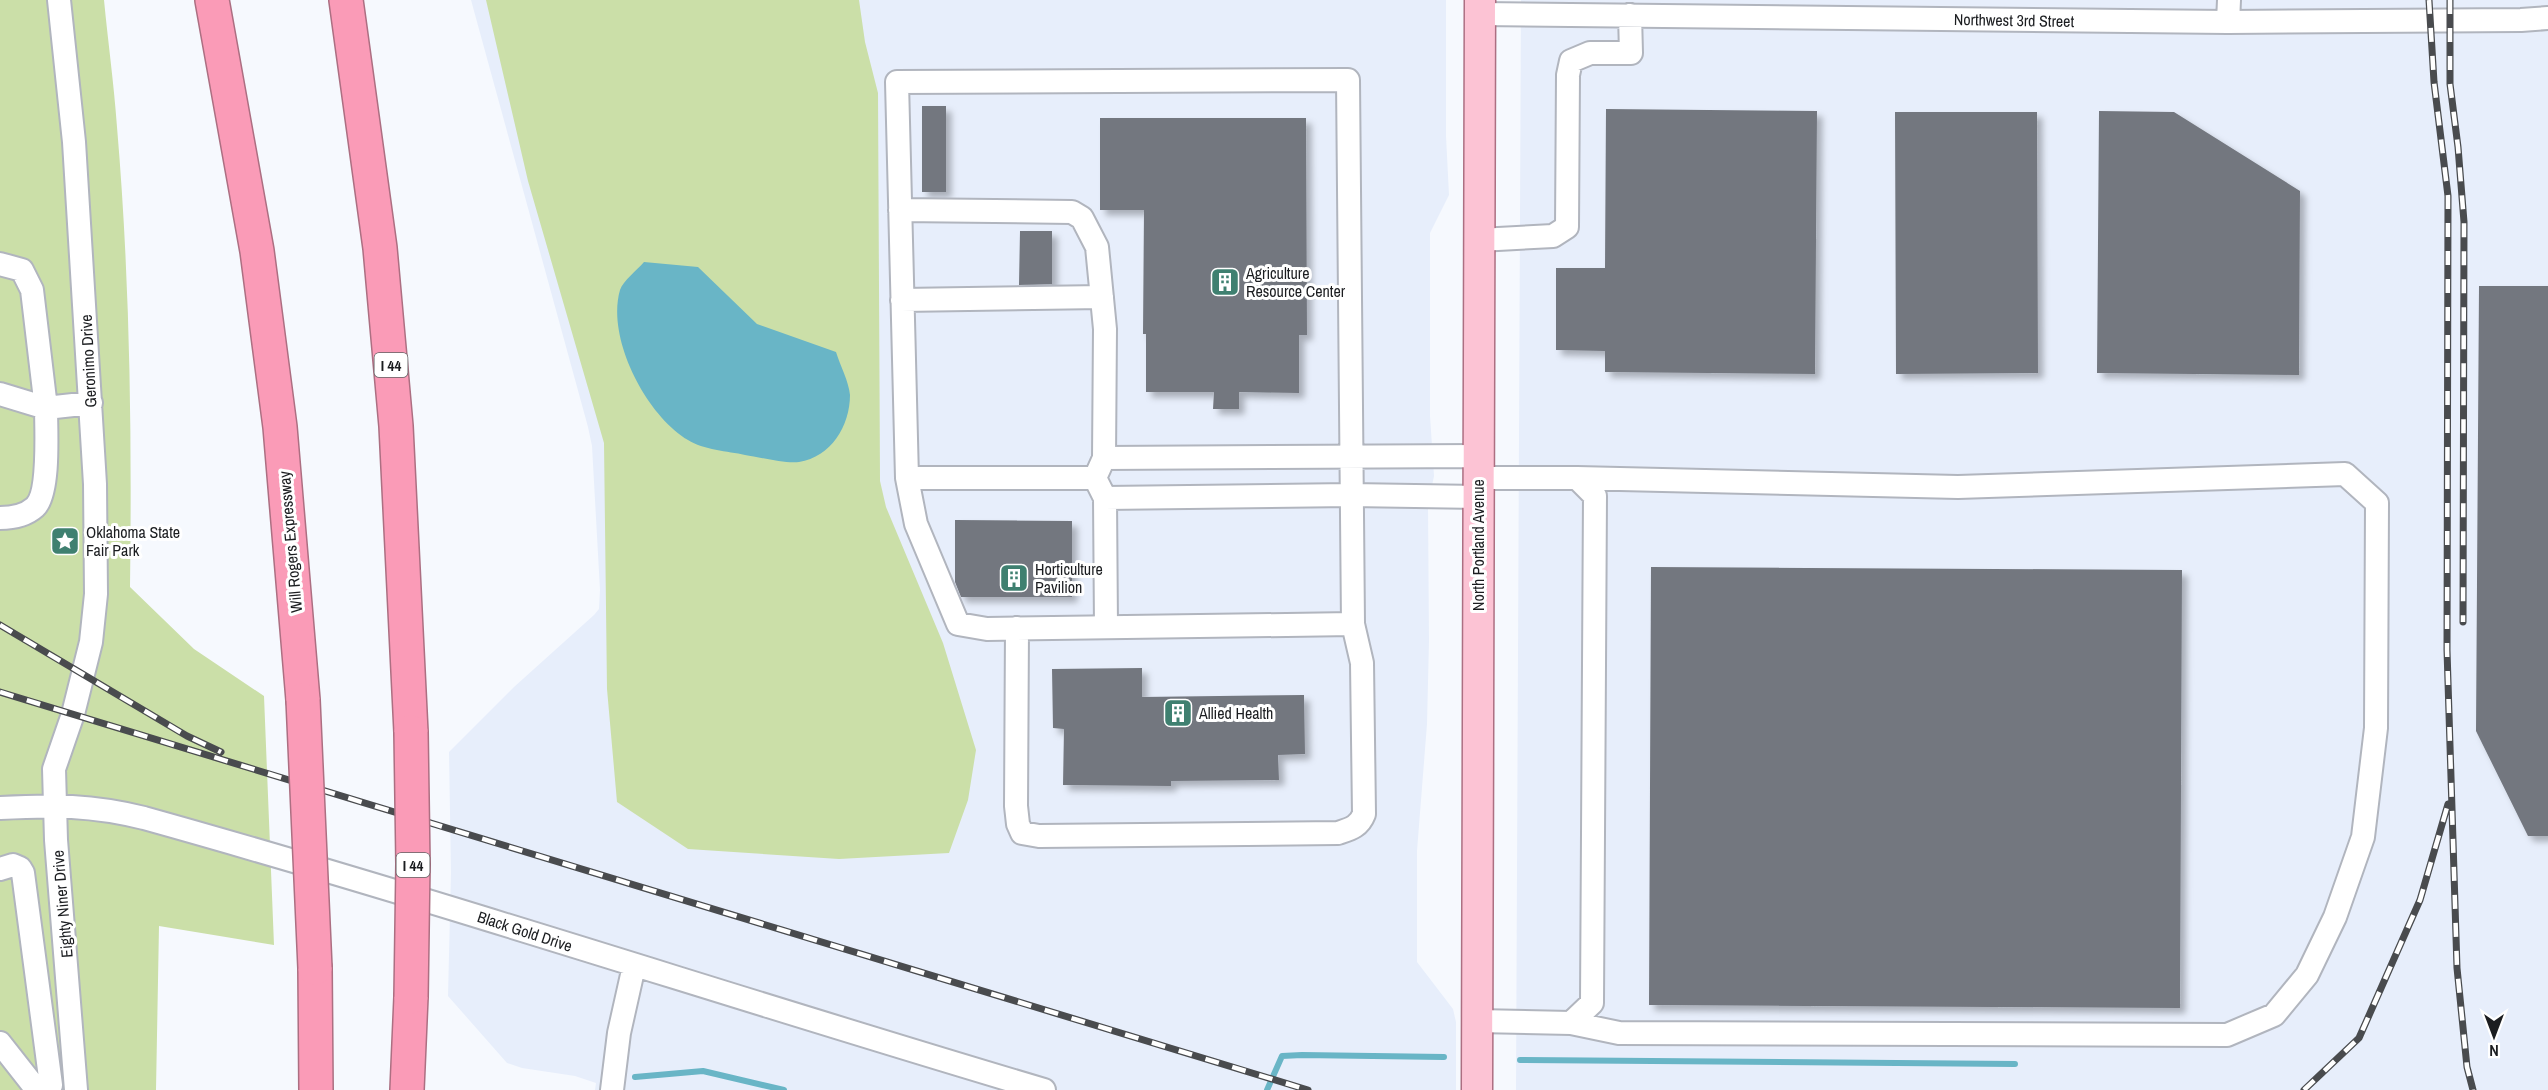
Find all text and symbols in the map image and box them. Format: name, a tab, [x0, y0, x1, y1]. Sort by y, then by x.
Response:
street label: Northwest 3rd Street	[1954, 8, 2075, 32]
place label: Agriculture Resource Center	[1245, 262, 1346, 302]
building icon: Agriculture Resource Center	[1209, 266, 1241, 298]
street label: Geronimo Drive	[75, 314, 101, 408]
road number: I 44	[374, 353, 408, 377]
street label: Will Rogers Expressway	[273, 470, 307, 614]
street label: North Portland Avenue	[1467, 479, 1489, 611]
place label: Oklahoma State Fair Park	[86, 521, 180, 561]
place icon: Oklahoma State Fair Park	[49, 525, 81, 557]
place label: Horticulture Pavilion	[1035, 558, 1103, 598]
building icon: Horticulture Pavilion	[998, 562, 1030, 594]
building icon: Allied Health	[1162, 697, 1194, 729]
place label: Allied Health	[1198, 702, 1273, 724]
street label: Eighty Niner Drive	[46, 849, 78, 959]
road number: I 44	[396, 853, 430, 877]
street label: Black Gold Drive	[475, 905, 575, 957]
north arrow	[2464, 1006, 2524, 1066]
text: N	[2489, 1040, 2499, 1062]

